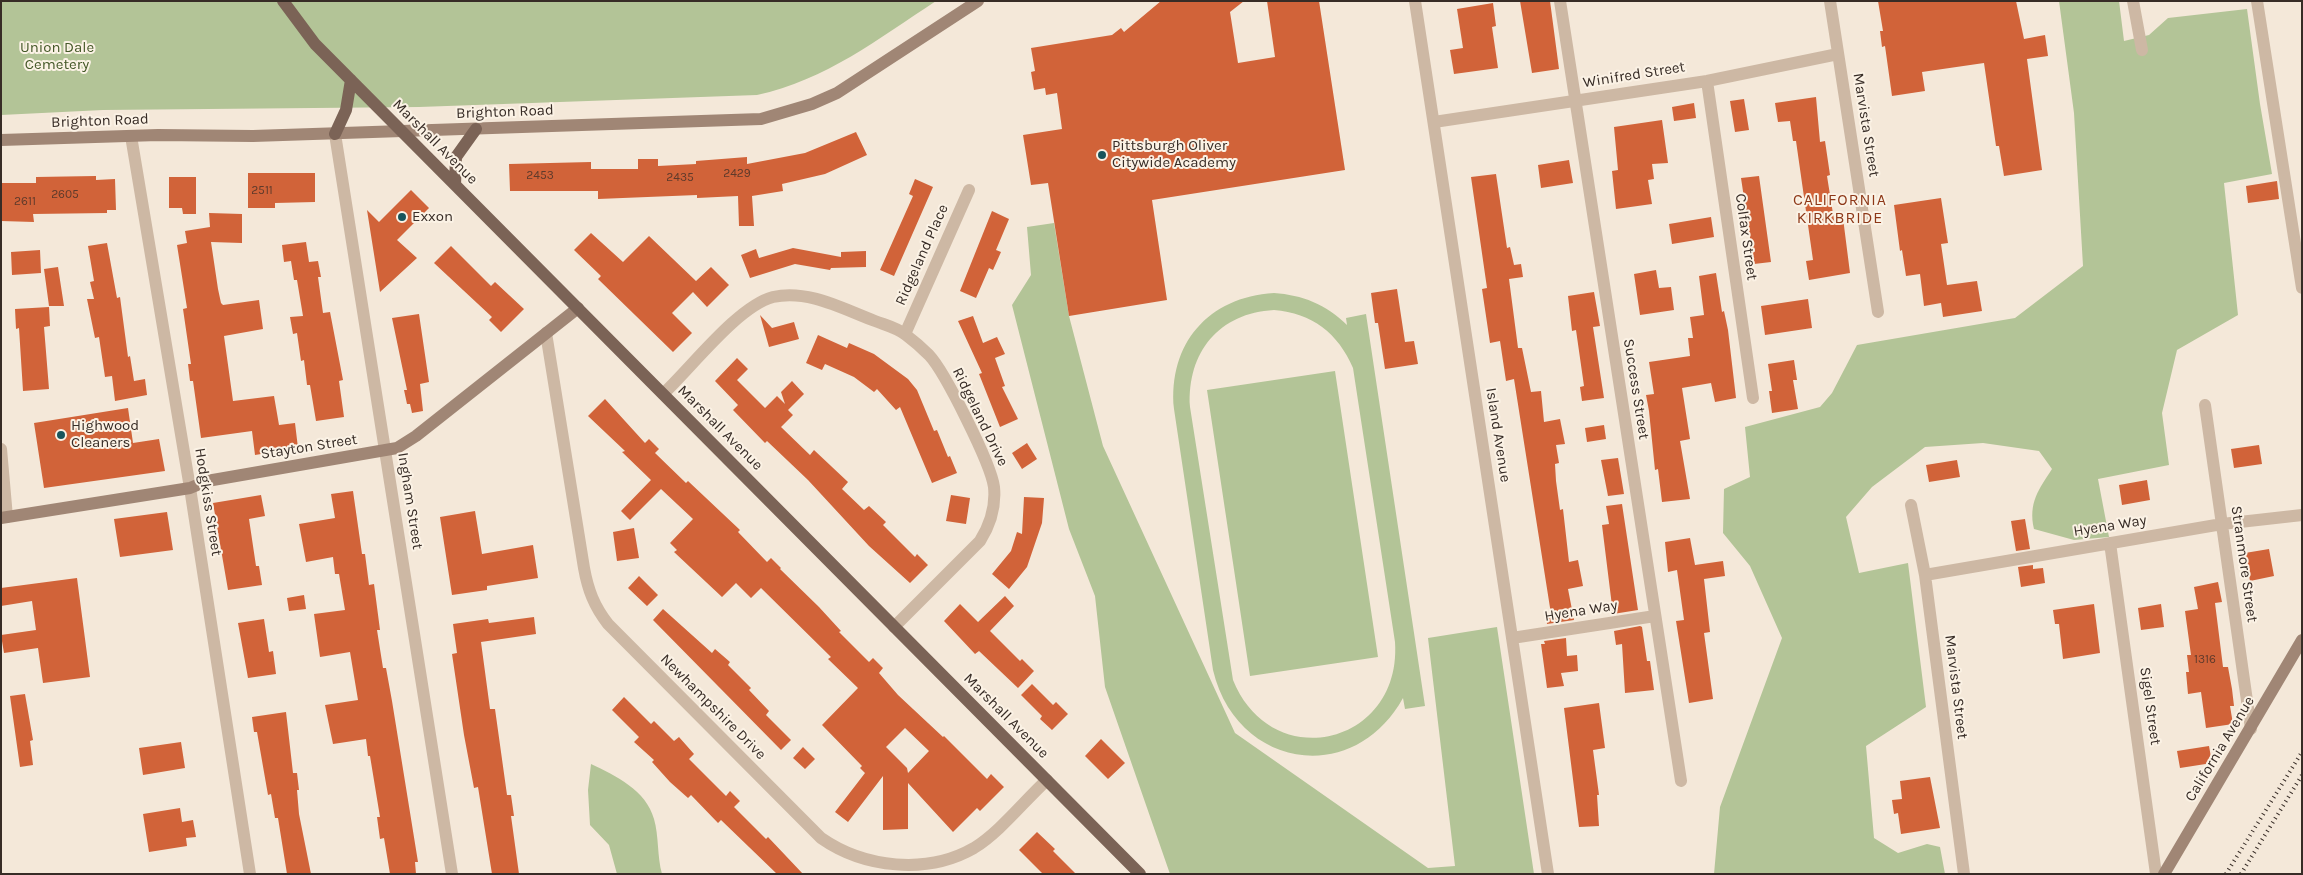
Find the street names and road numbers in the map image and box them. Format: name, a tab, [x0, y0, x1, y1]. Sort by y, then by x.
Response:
street label: Winifred Street	[1582, 58, 1686, 92]
street label: Marvista Street	[1849, 72, 1883, 178]
street label: Marshall Avenue	[389, 96, 481, 188]
street label: Brighton Road	[456, 101, 554, 123]
street label: Brighton Road	[51, 110, 149, 132]
street label: Colfax Street	[1731, 192, 1761, 282]
street label: Ridgeland Place	[892, 202, 952, 308]
street label: Success Street	[1619, 337, 1653, 441]
street label: Ridgeland Drive	[948, 365, 1012, 469]
street label: Marshall Avenue	[674, 382, 766, 474]
street label: Island Avenue	[1482, 386, 1514, 484]
street label: Stayton Street	[259, 430, 359, 464]
street label: Hodgkiss Street	[191, 447, 225, 557]
street label: Ingham Street	[393, 451, 427, 551]
street label: Stranmore Street	[2227, 505, 2261, 623]
street label: Hyena Way	[2072, 511, 2148, 541]
street label: Hyena Way	[1543, 596, 1619, 626]
street label: Marvista Street	[1941, 634, 1971, 740]
street label: Newhampshire Drive	[656, 650, 770, 764]
street label: Sigel Street	[2136, 666, 2164, 746]
street label: Marshall Avenue	[960, 670, 1052, 762]
street label: California Avenue	[2181, 693, 2259, 805]

